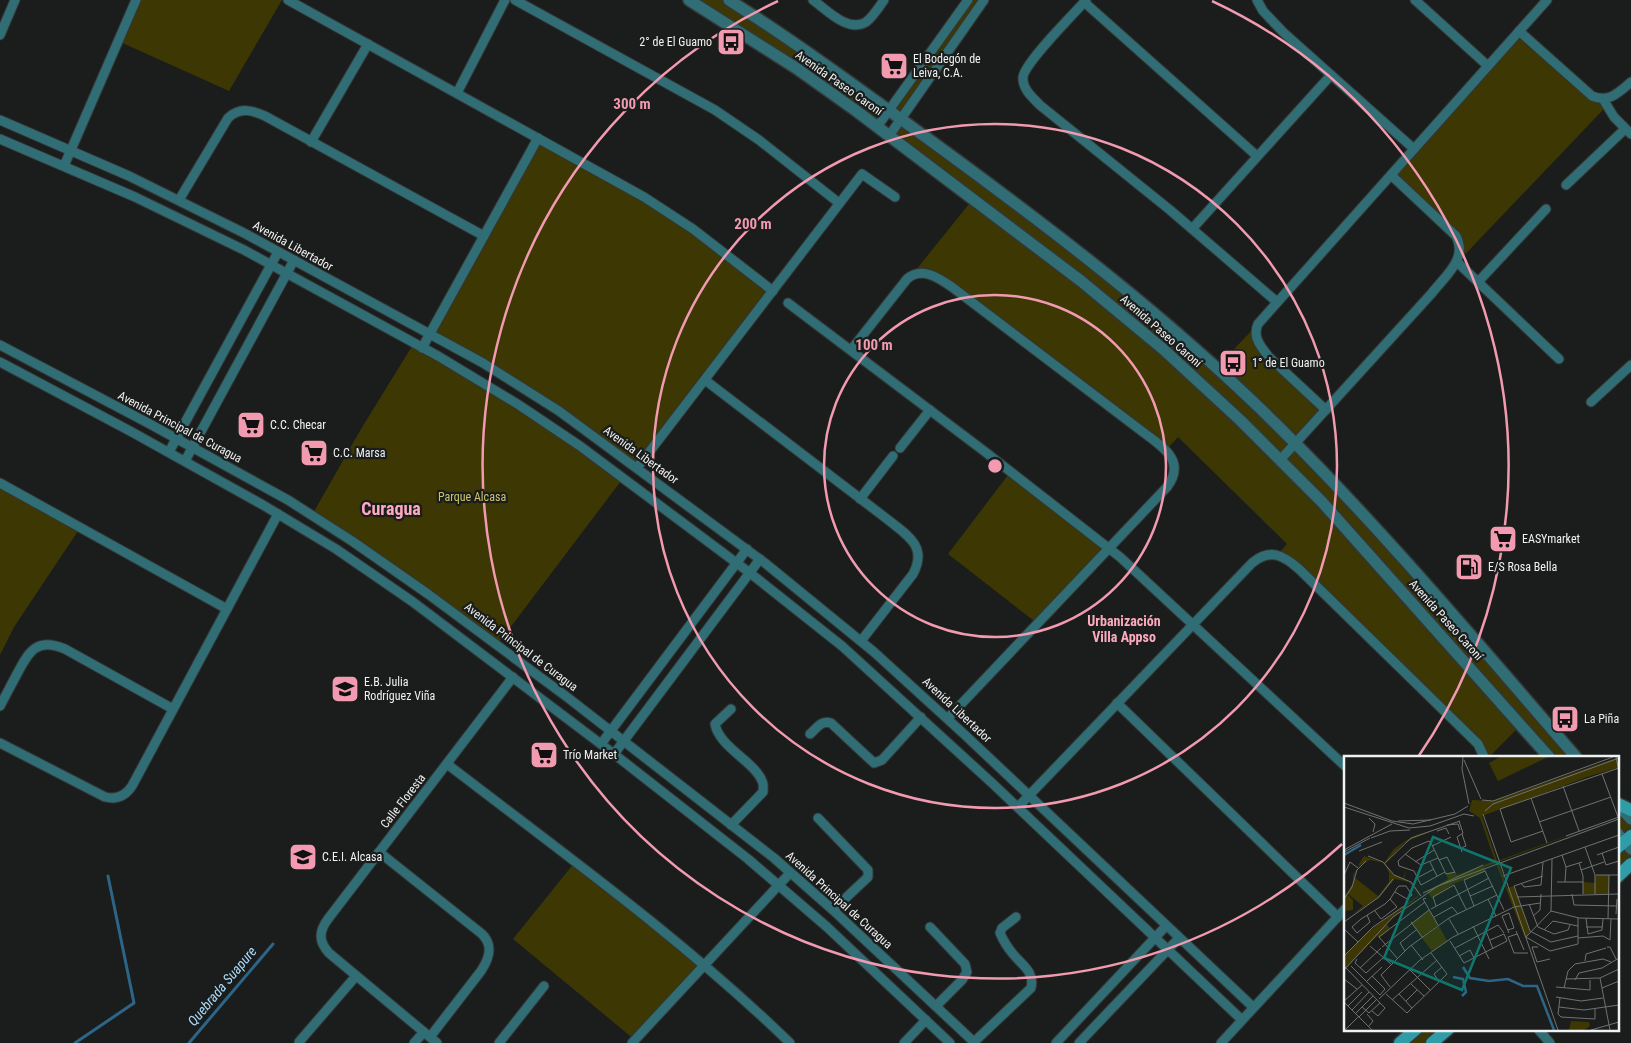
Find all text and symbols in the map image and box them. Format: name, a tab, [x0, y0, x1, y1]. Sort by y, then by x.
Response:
bus stop icon: 2° de El Guamo	[716, 27, 746, 57]
place label: 2° de El Guamo	[639, 35, 712, 49]
street label: Avenida Paseo Caroní	[793, 48, 886, 119]
supermarket icon: El Bodegón de Leiva, C.A.	[879, 51, 909, 81]
place label: El Bodegón de Leiva, C.A.	[913, 52, 981, 80]
text: 300 m	[613, 95, 651, 113]
text: 200 m	[734, 215, 772, 233]
street label: Avenida Libertador	[251, 218, 336, 274]
street label: Avenida Paseo Caroní	[1117, 292, 1205, 371]
text: 100 m	[855, 336, 893, 354]
bus stop icon: 1° de El Guamo	[1218, 348, 1248, 378]
place label: 1° de El Guamo	[1252, 356, 1325, 370]
street label: Avenida Principal de Curagua	[116, 388, 245, 466]
supermarket icon: C.C. Checar	[236, 410, 266, 440]
place label: C.C. Checar	[270, 418, 326, 432]
street label: Avenida Libertador	[601, 423, 681, 487]
supermarket icon: C.C. Marsa	[299, 438, 329, 468]
place label: C.C. Marsa	[333, 446, 386, 460]
centre of rings	[986, 457, 1004, 475]
park label: Parque Alcasa	[438, 490, 506, 504]
district label: Curagua	[361, 498, 421, 519]
supermarket icon: EASYmarket	[1488, 524, 1518, 554]
place label: EASYmarket	[1522, 532, 1581, 546]
fuel station icon: E/S Rosa Bella	[1454, 552, 1484, 582]
place label: E/S Rosa Bella	[1488, 560, 1557, 574]
street label: Avenida Paseo Caroní	[1406, 577, 1487, 664]
street label: Avenida Principal de Curagua	[462, 600, 581, 694]
district label: Urbanización Villa Appso	[1087, 613, 1161, 645]
school or university icon: E.B. Julia Rodríguez Viña	[330, 674, 360, 704]
street label: Avenida Libertador	[920, 674, 995, 746]
place label: E.B. Julia Rodríguez Viña	[364, 675, 435, 703]
bus stop icon: La Piña	[1550, 704, 1580, 734]
place label: La Piña	[1584, 712, 1619, 726]
supermarket icon: Trío Market	[529, 740, 559, 770]
place label: Trío Market	[563, 748, 617, 762]
inset map	[1344, 756, 1618, 1030]
street label: Calle Floresta	[377, 771, 429, 831]
school or university icon: C.E.I. Alcasa	[288, 842, 318, 872]
street label: Avenida Principal de Curagua	[783, 849, 895, 952]
place label: C.E.I. Alcasa	[322, 850, 382, 864]
water label: Quebrada Suapure	[184, 943, 260, 1029]

